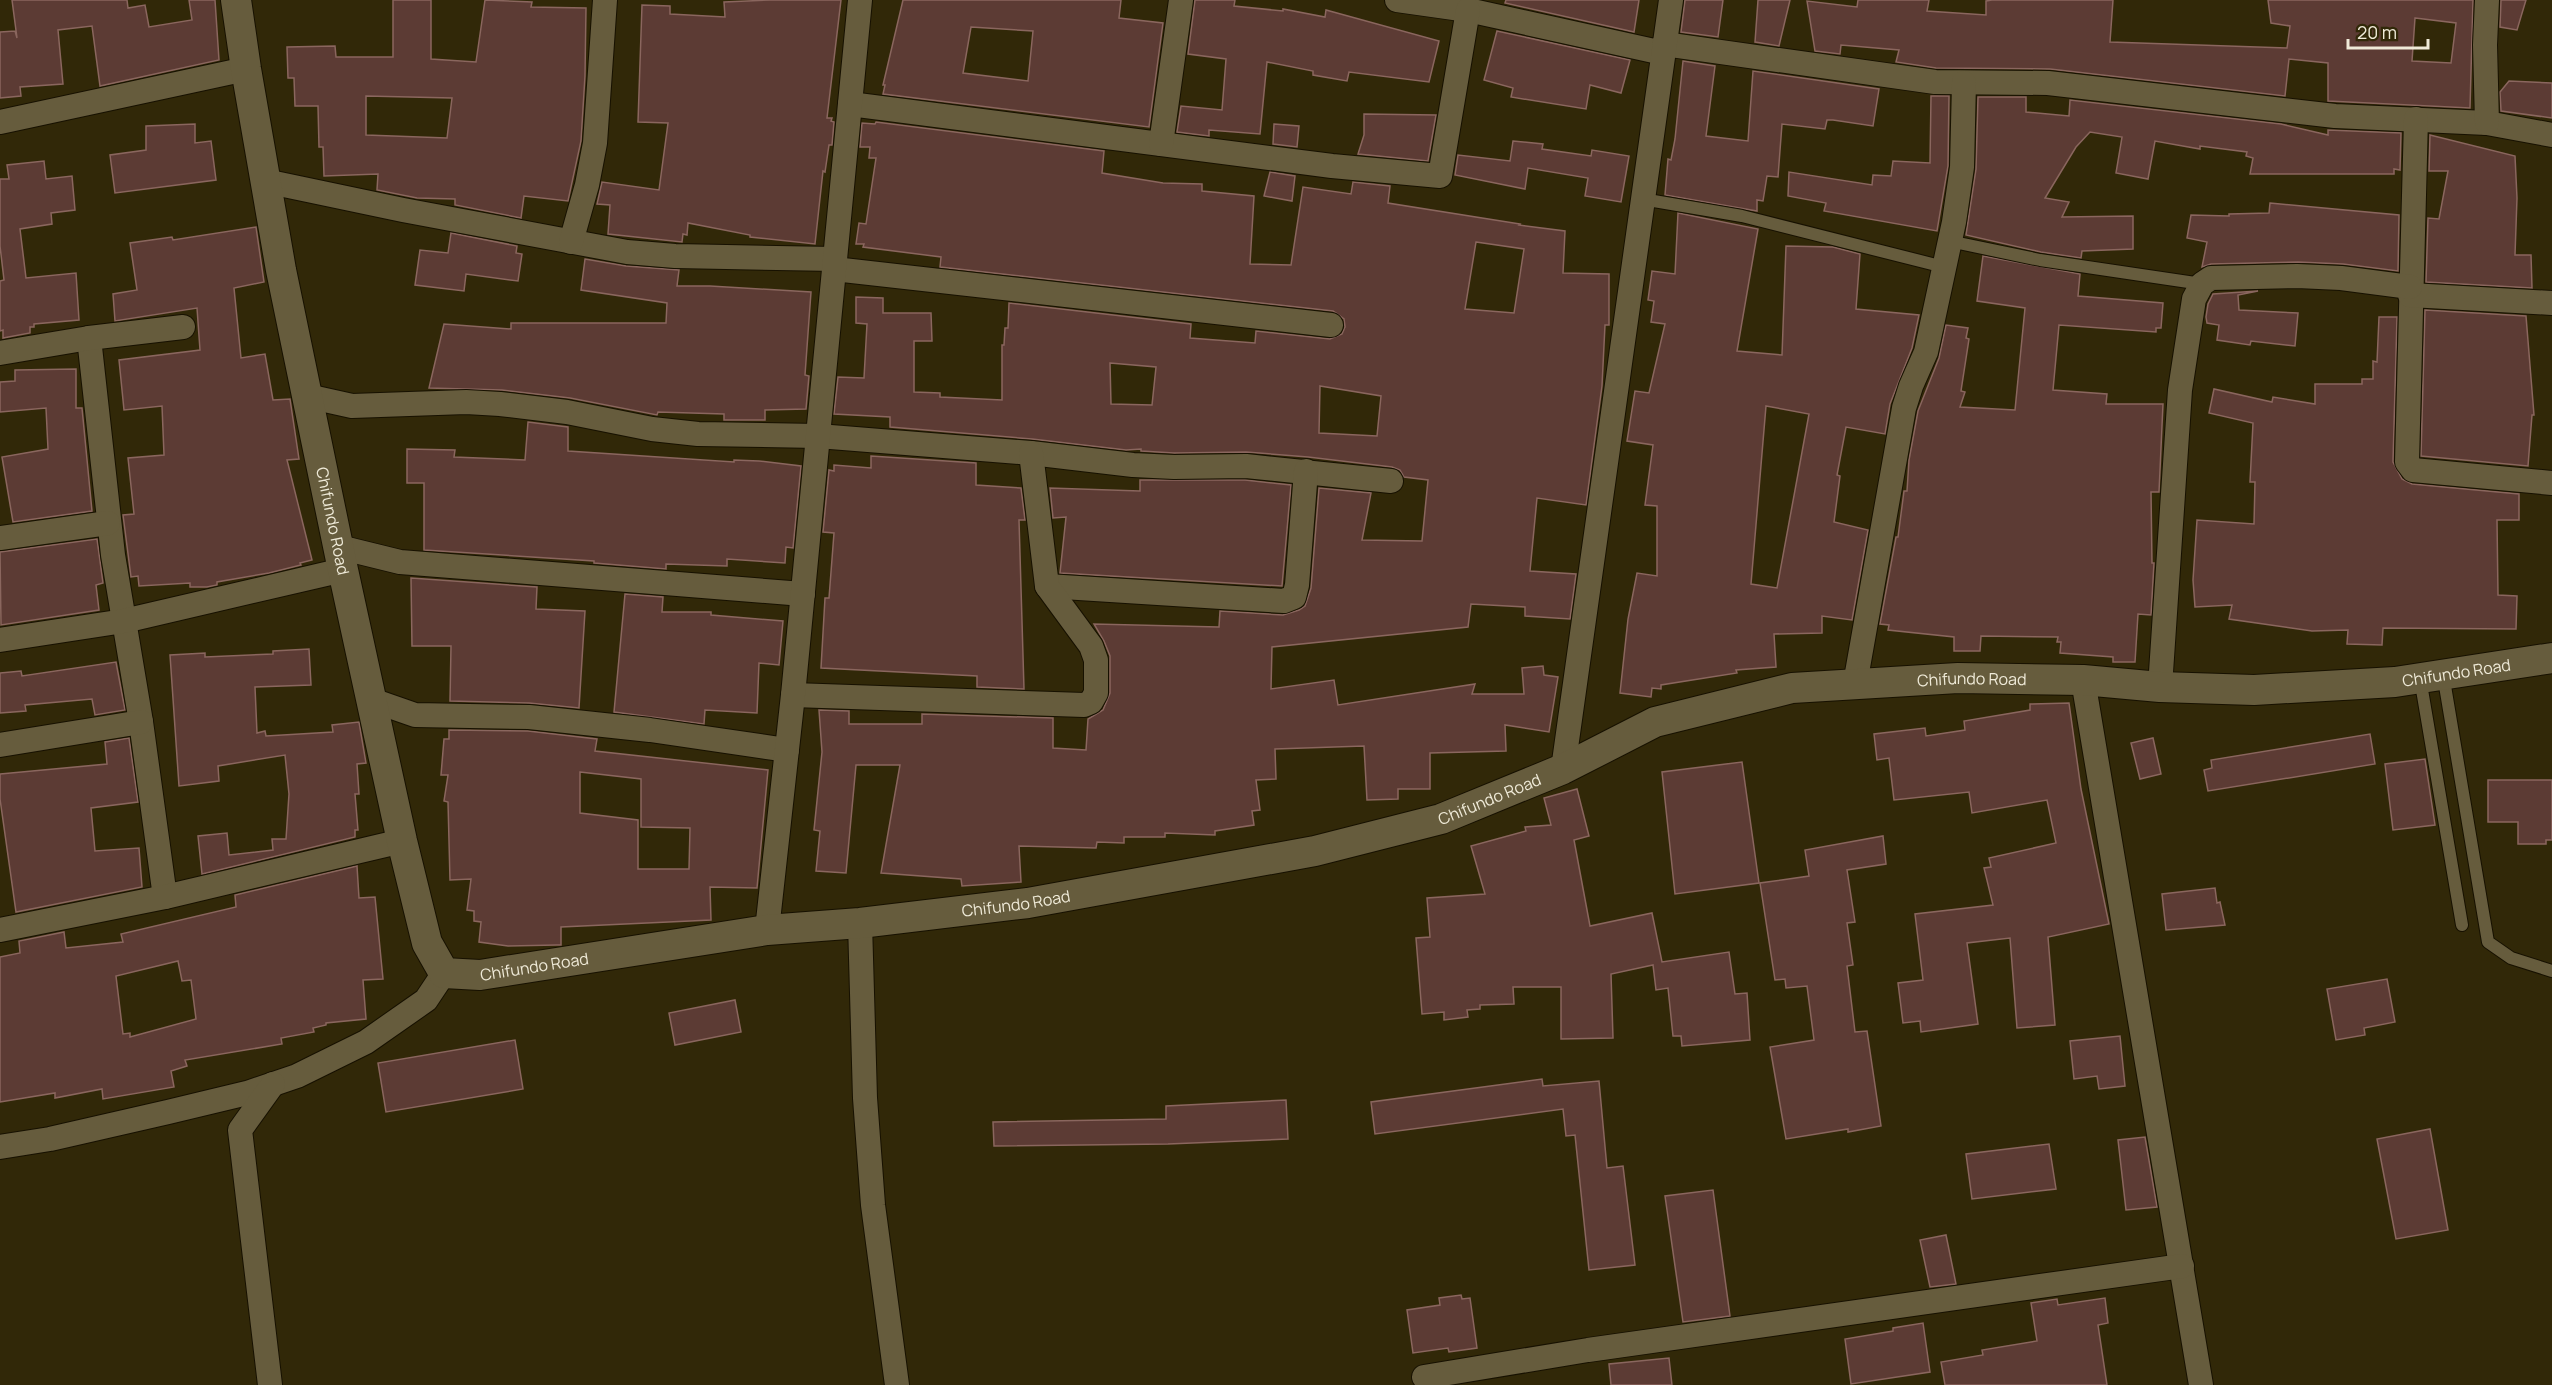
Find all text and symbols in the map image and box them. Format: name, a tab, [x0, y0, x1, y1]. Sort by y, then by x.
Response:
scale bar	[2348, 12, 2428, 50]
text: 20 m	[2357, 20, 2397, 44]
street label: Chifundo Road	[311, 465, 355, 577]
street label: Chifundo Road	[2401, 653, 2512, 692]
street label: Chifundo Road	[1916, 667, 2027, 691]
street label: Chifundo Road	[1435, 768, 1544, 830]
street label: Chifundo Road	[960, 885, 1072, 922]
street label: Chifundo Road	[479, 947, 590, 986]

